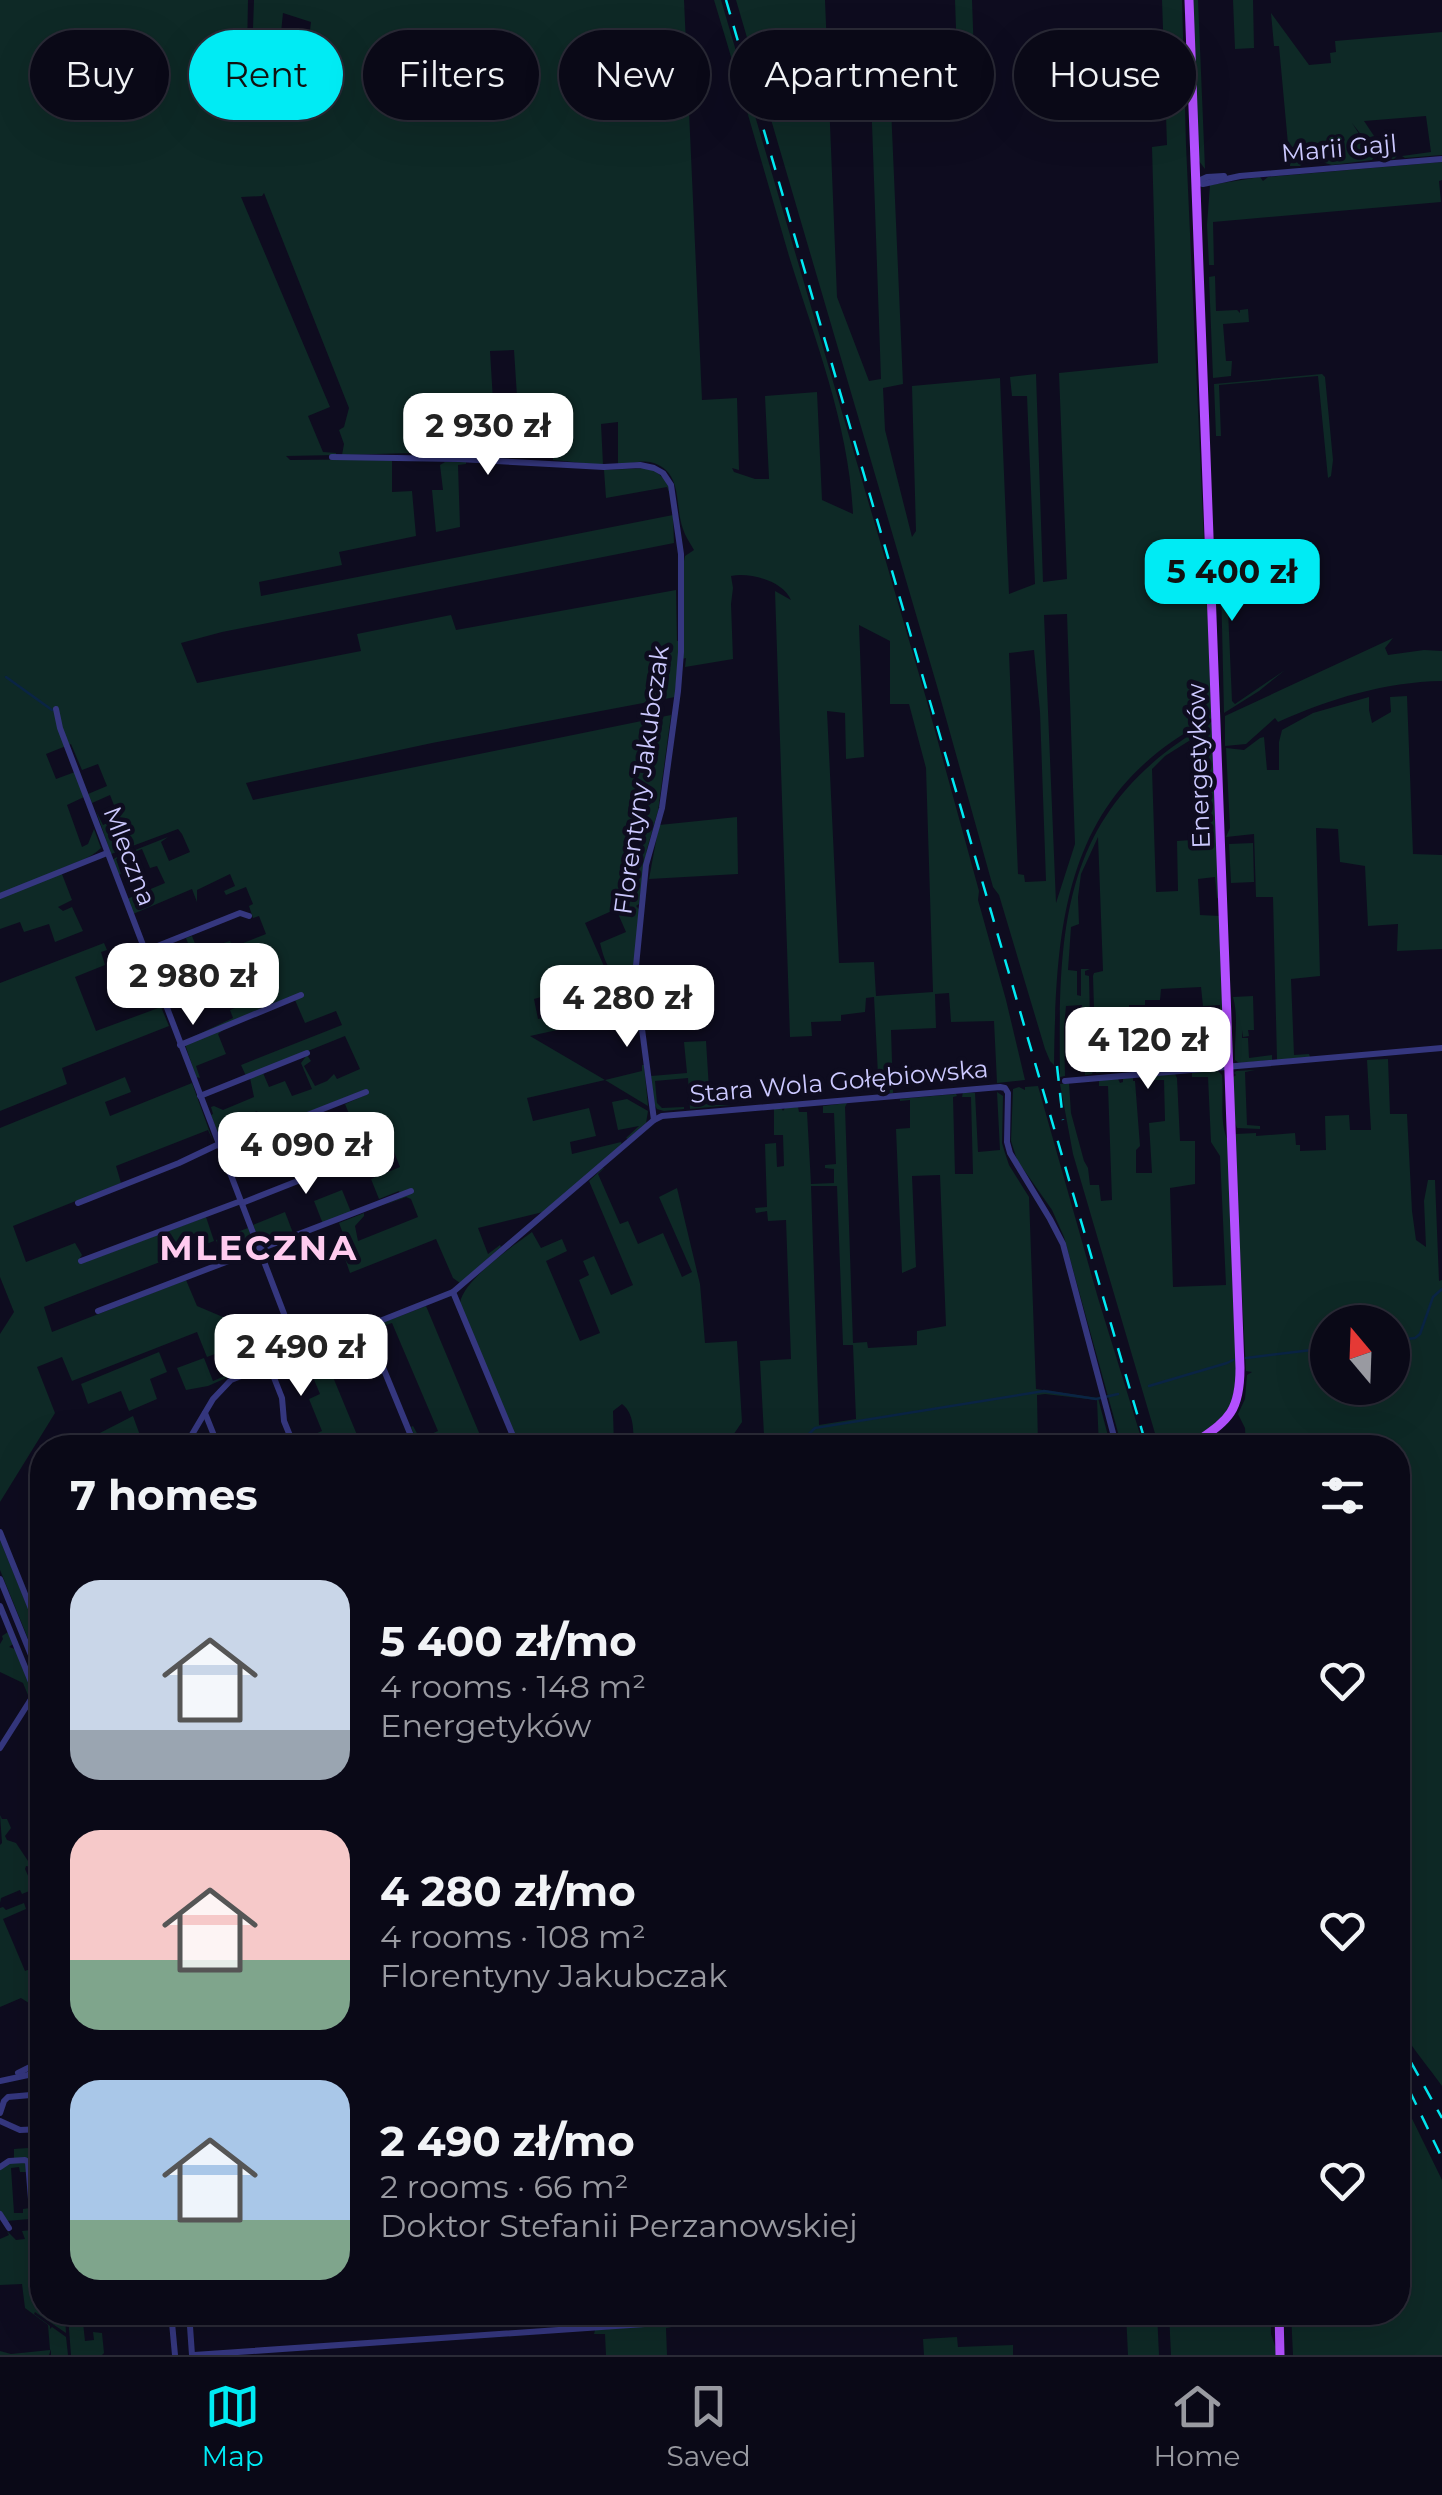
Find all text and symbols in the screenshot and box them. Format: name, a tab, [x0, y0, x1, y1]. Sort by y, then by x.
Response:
chip: Buy	[30, 30, 169, 120]
chip: Rent	[189, 30, 343, 120]
chip: Filters	[363, 30, 539, 120]
chip: New	[559, 30, 710, 120]
chip: Apartment	[730, 30, 994, 120]
chip: House	[1014, 30, 1196, 120]
street label: Marii Gajl	[1280, 128, 1398, 168]
pin: 2 930 zł	[385, 393, 591, 478]
text: 2 930 zł	[425, 406, 551, 445]
pin: 5 400 zł	[1129, 539, 1335, 624]
text: 5 400 zł	[1167, 552, 1297, 591]
street label: Florentyny Jakubczak	[607, 644, 675, 916]
street label: Energetyków	[1180, 683, 1216, 849]
street label: Mleczna	[97, 802, 163, 910]
pin: 2 980 zł	[90, 943, 296, 1028]
text: 2 980 zł	[129, 956, 257, 995]
pin: 4 280 zł	[524, 965, 730, 1050]
text: 4 280 zł	[562, 978, 692, 1017]
pin: 4 120 zł	[1045, 1007, 1251, 1092]
text: 4 120 zł	[1087, 1020, 1209, 1059]
street label: Stara Wola Gołębiowska	[688, 1053, 990, 1109]
pin: 4 090 zł	[203, 1112, 409, 1197]
text: 4 090 zł	[240, 1125, 372, 1164]
district label: MLECZNA	[159, 1226, 359, 1269]
north arrow	[1310, 1305, 1410, 1405]
map controls	[1310, 1305, 1410, 1405]
pin: 2 490 zł	[198, 1314, 404, 1399]
text: 2 490 zł	[237, 1327, 365, 1366]
icon: filters	[1315, 1468, 1370, 1523]
text: 7 homes	[70, 1469, 258, 1521]
text: 5 400 zł/mo	[380, 1615, 637, 1667]
icon: home	[150, 1620, 270, 1740]
icon: heart	[1315, 1653, 1370, 1708]
text: 4 rooms · 148 m²	[380, 1667, 646, 1706]
text: Energetyków	[380, 1706, 591, 1745]
text: 4 280 zł/mo	[380, 1865, 636, 1917]
icon: home	[150, 1870, 270, 1990]
icon: heart	[1315, 1903, 1370, 1958]
text: 4 rooms · 108 m²	[380, 1917, 646, 1956]
text: Florentyny Jakubczak	[380, 1956, 727, 1995]
text: 2 490 zł/mo	[380, 2115, 635, 2167]
icon: home	[150, 2120, 270, 2240]
icon: heart	[1315, 2153, 1370, 2208]
text: 2 rooms · 66 m²	[380, 2167, 629, 2206]
text: Doktor Stefanii Perzanowskiej	[380, 2206, 858, 2245]
tab: Map	[201, 2379, 264, 2473]
tab: Saved	[667, 2379, 751, 2473]
tab: Home	[1154, 2379, 1241, 2473]

